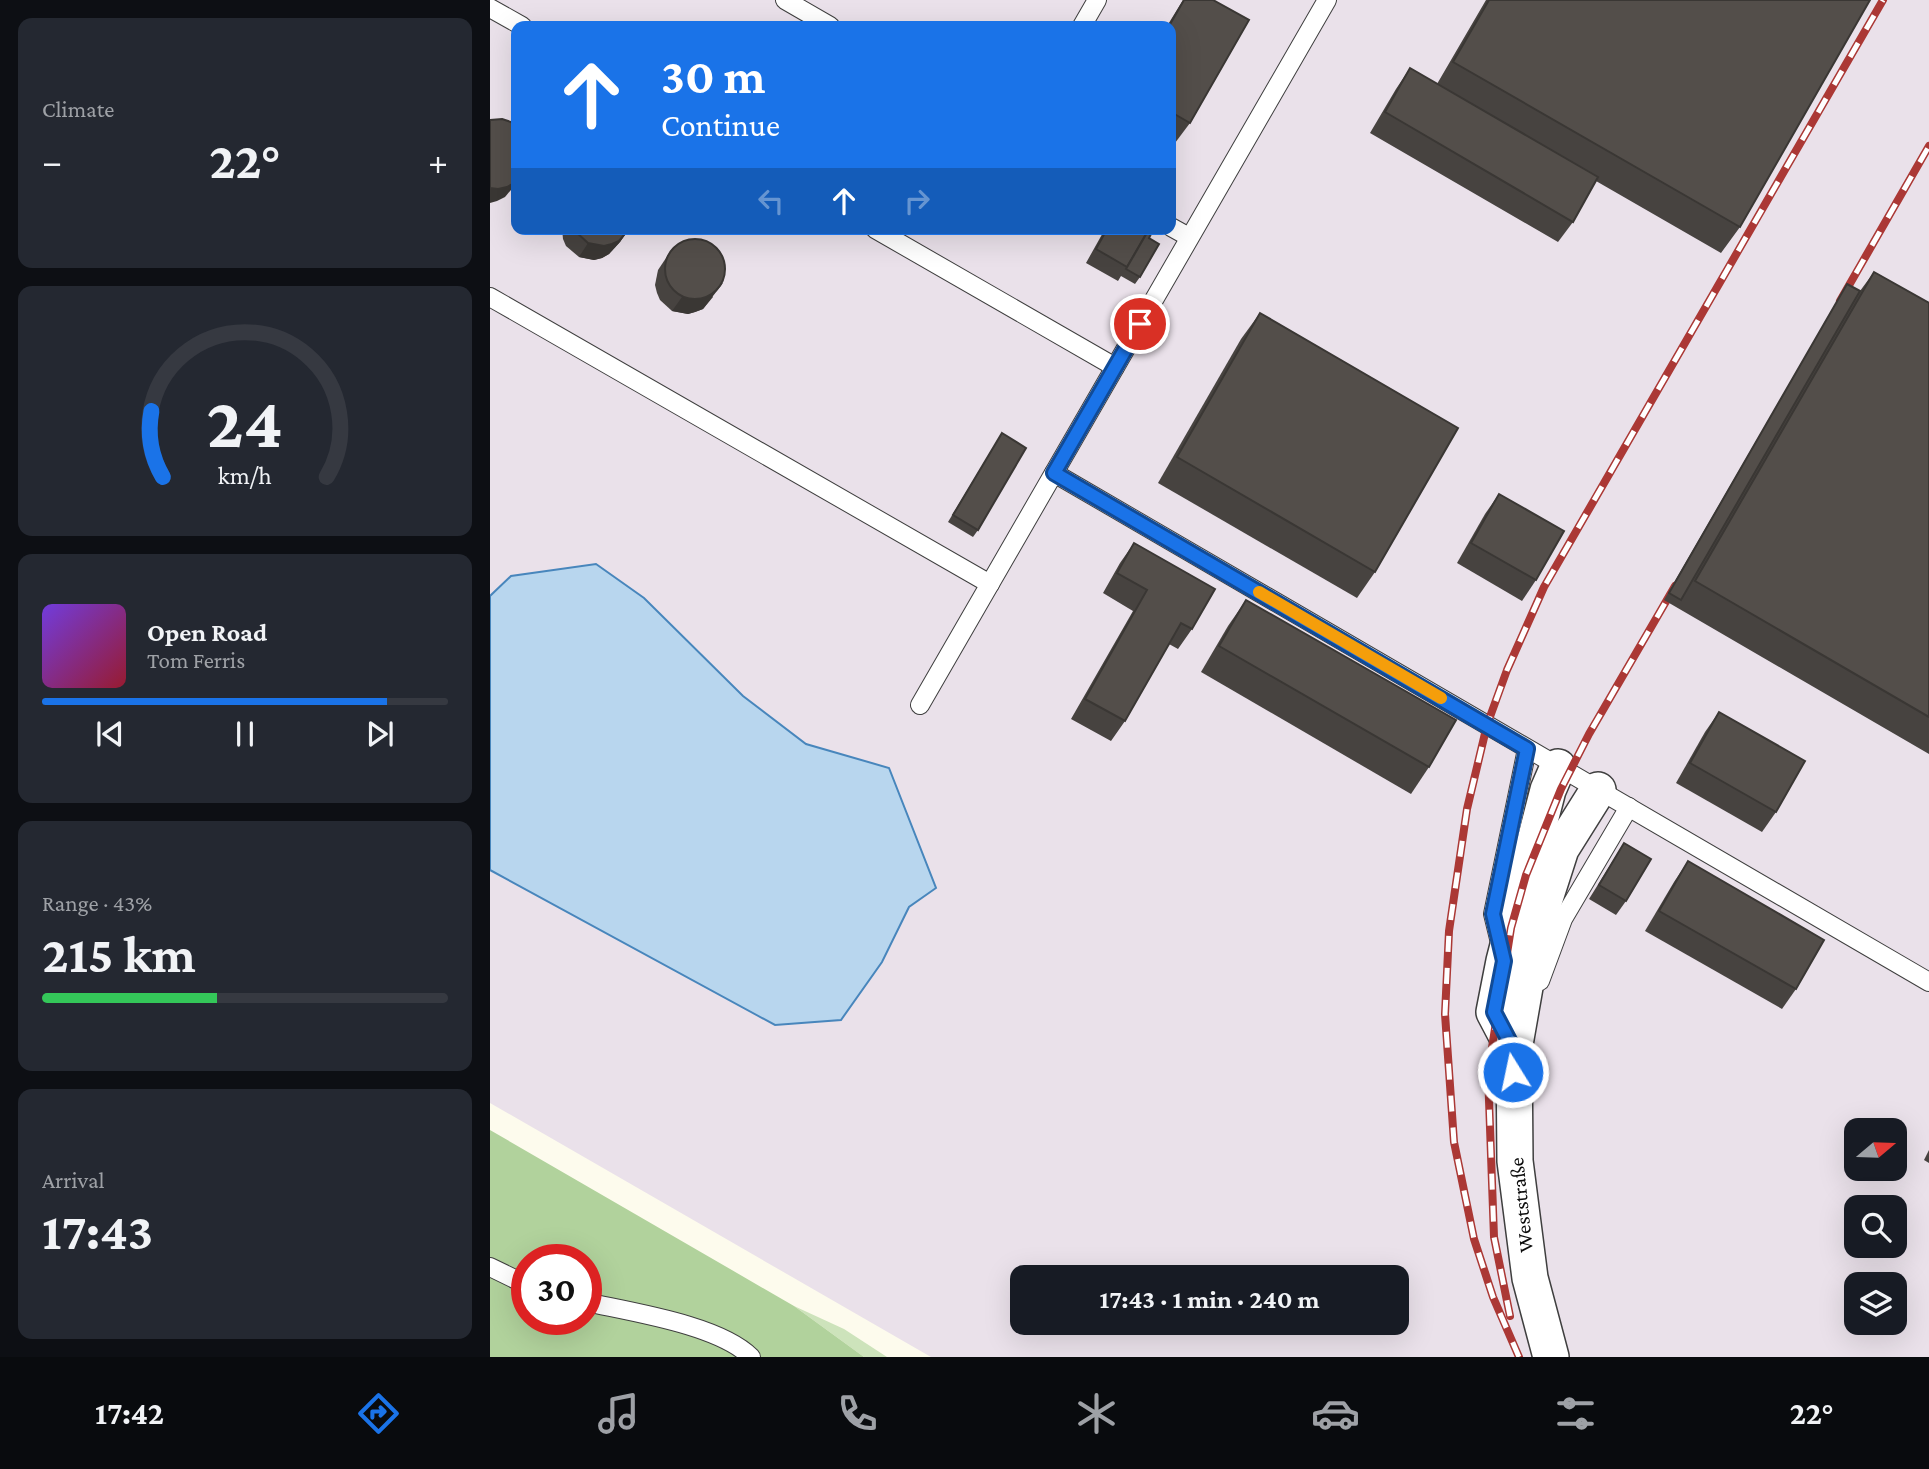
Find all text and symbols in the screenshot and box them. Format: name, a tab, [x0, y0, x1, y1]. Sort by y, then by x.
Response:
icon: ahead	[546, 49, 637, 140]
text: 30 m	[661, 49, 766, 104]
text: Climate	[42, 96, 114, 122]
text: Continue	[661, 107, 780, 143]
text: 22°	[209, 131, 281, 189]
text: −	[42, 140, 62, 182]
text: +	[428, 140, 448, 182]
icon: left	[752, 182, 790, 220]
icon: ahead	[825, 182, 863, 220]
icon: right	[898, 182, 936, 220]
pin	[1110, 294, 1170, 354]
icon: arrive	[1121, 305, 1159, 343]
text: 24	[207, 382, 283, 463]
text: km/h	[218, 461, 272, 488]
text: Open Road	[147, 618, 267, 647]
text: Tom Ferris	[147, 647, 245, 673]
icon: previous	[91, 715, 129, 753]
icon: pause	[226, 715, 264, 753]
icon: next	[361, 715, 399, 753]
text: Range · 43%	[42, 890, 152, 916]
text: 215 km	[42, 925, 196, 983]
position arrow	[1476, 1035, 1550, 1109]
north arrow	[1844, 1118, 1908, 1181]
map controls	[1844, 1118, 1907, 1335]
street label: Weststraße	[1504, 1156, 1538, 1254]
text: Arrival	[42, 1167, 105, 1193]
button: search	[1844, 1195, 1907, 1258]
text: 17:43	[42, 1202, 153, 1260]
speed limit sign: 30	[511, 1244, 602, 1335]
button: layers	[1844, 1272, 1907, 1335]
text: 17:43 · 1 min · 240 m	[1100, 1285, 1319, 1314]
icon: directions	[354, 1389, 403, 1438]
icon: music	[594, 1389, 643, 1438]
icon: phone	[833, 1389, 882, 1438]
icon: climate	[1072, 1389, 1121, 1438]
icon: car	[1311, 1389, 1360, 1438]
icon: filters	[1551, 1389, 1600, 1438]
text: 17:42	[95, 1395, 164, 1431]
text: 22°	[1790, 1395, 1834, 1431]

